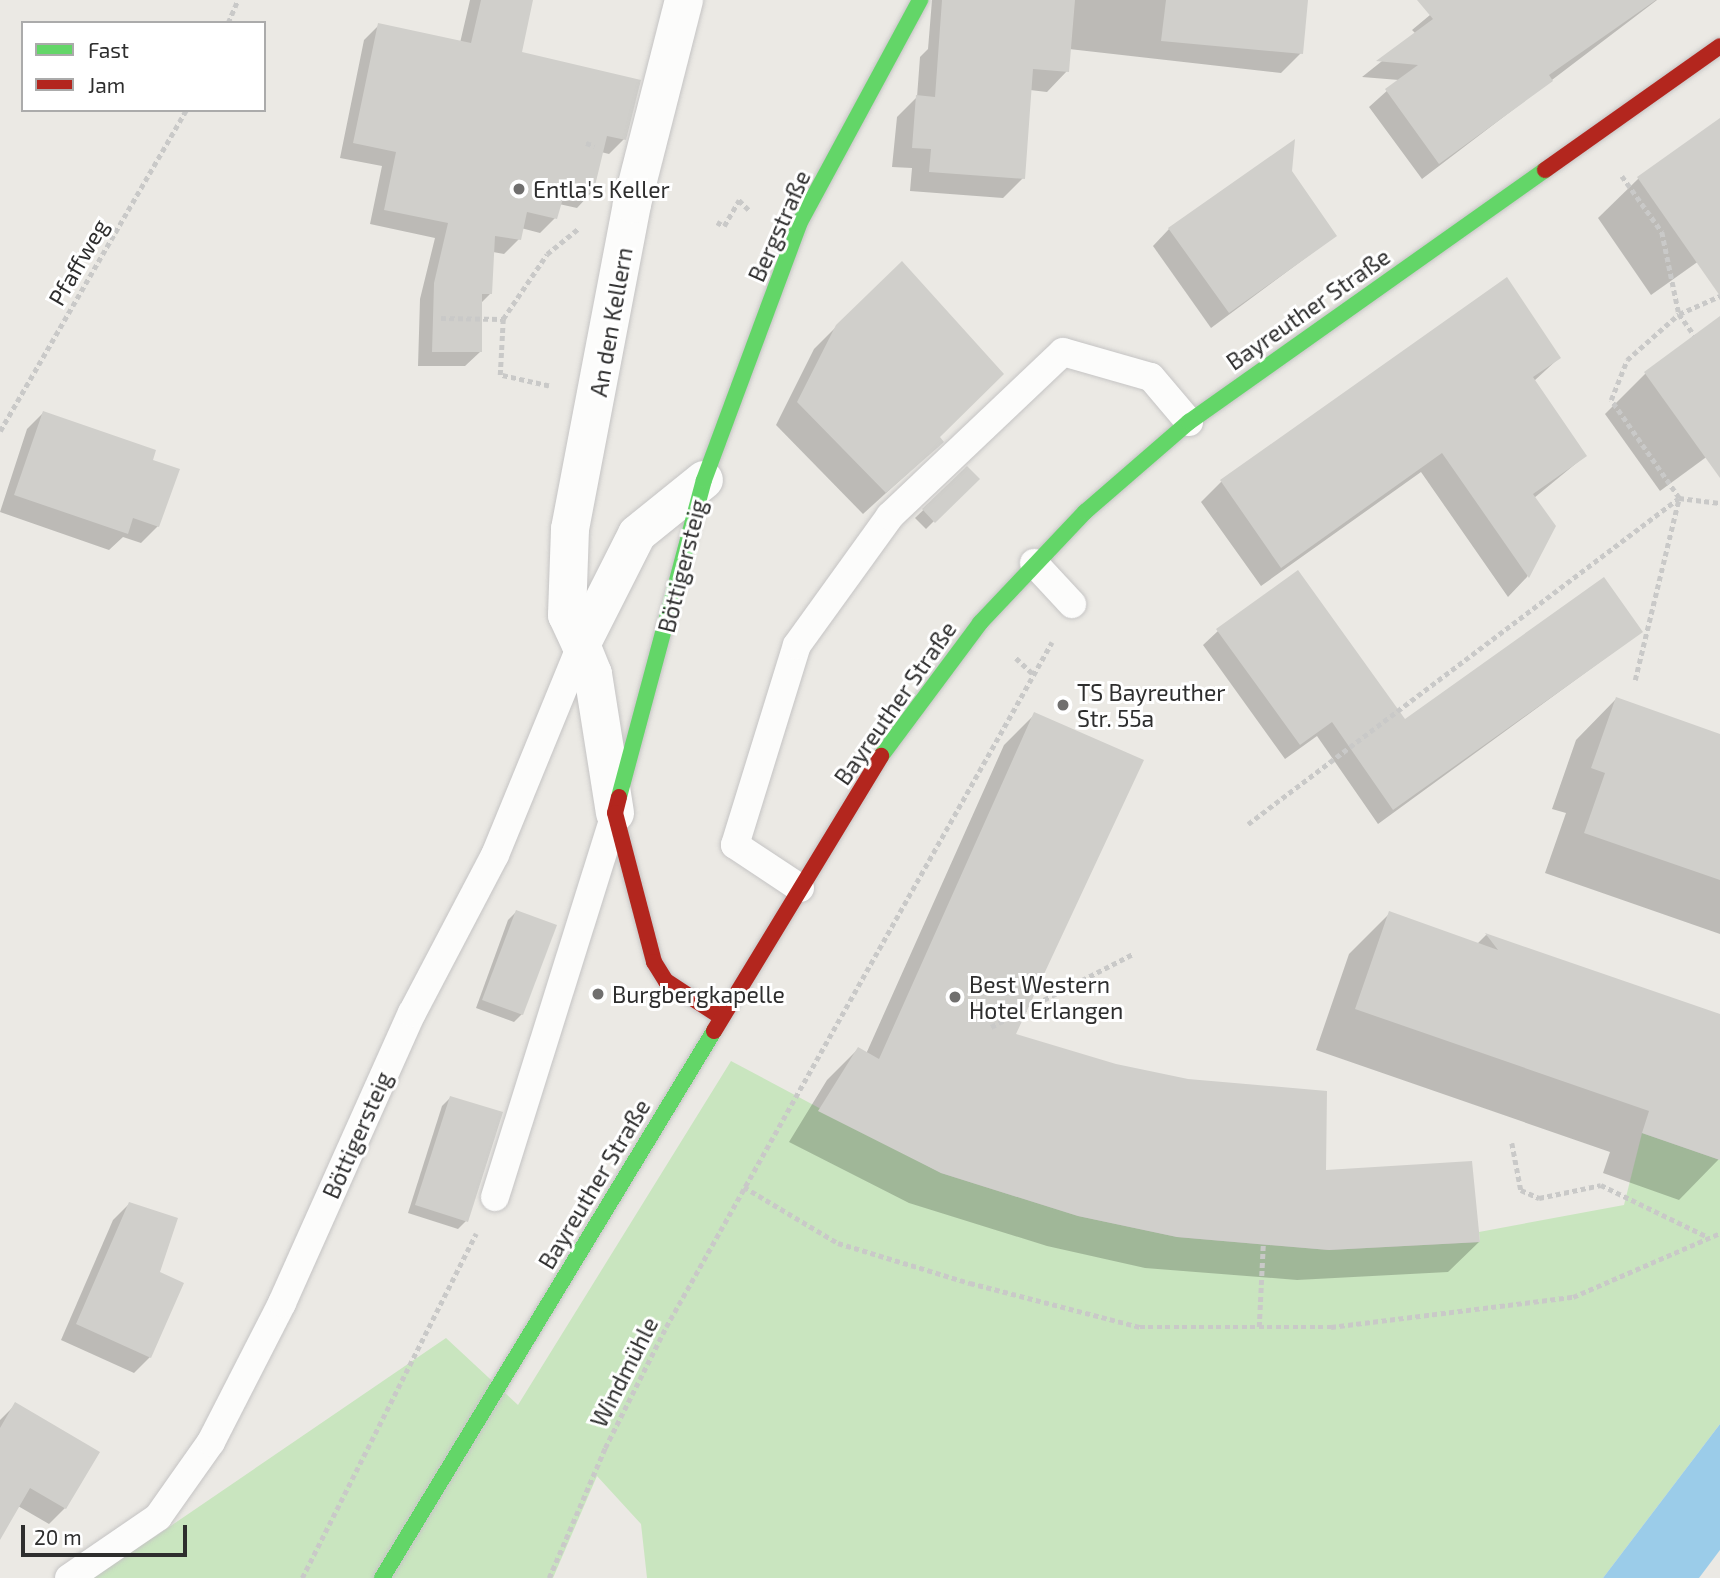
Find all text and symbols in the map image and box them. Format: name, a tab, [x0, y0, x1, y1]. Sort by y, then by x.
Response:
legend	[21, 21, 266, 112]
text: Fast	[88, 37, 129, 62]
text: Jam	[88, 72, 125, 97]
street label: Bergstraße	[742, 166, 816, 286]
place label: Entla's Keller	[533, 175, 670, 203]
marker: Entla's Keller	[511, 181, 527, 197]
street label: Pfaffweg	[42, 214, 114, 310]
street label: Bayreuther Straße	[1221, 242, 1395, 376]
street label: An den Kellern	[584, 245, 638, 399]
street label: Böttigersteig	[652, 497, 712, 635]
street label: Bayreuther Straße	[828, 616, 962, 790]
place label: TS Bayreuther Str. 55a	[1077, 678, 1226, 732]
marker: TS Bayreuther Str. 55a	[1055, 697, 1071, 713]
place label: Best Western Hotel Erlangen	[969, 970, 1124, 1024]
place label: Burgbergkapelle	[612, 980, 785, 1008]
marker: Burgbergkapelle	[590, 986, 606, 1002]
marker: Best Western Hotel Erlangen	[947, 989, 963, 1005]
street label: Böttigersteig	[317, 1067, 397, 1203]
street label: Bayreuther Straße	[532, 1094, 656, 1274]
street label: Windmühle	[584, 1312, 664, 1432]
scale bar	[24, 1512, 191, 1556]
text: 20 m	[34, 1524, 82, 1549]

